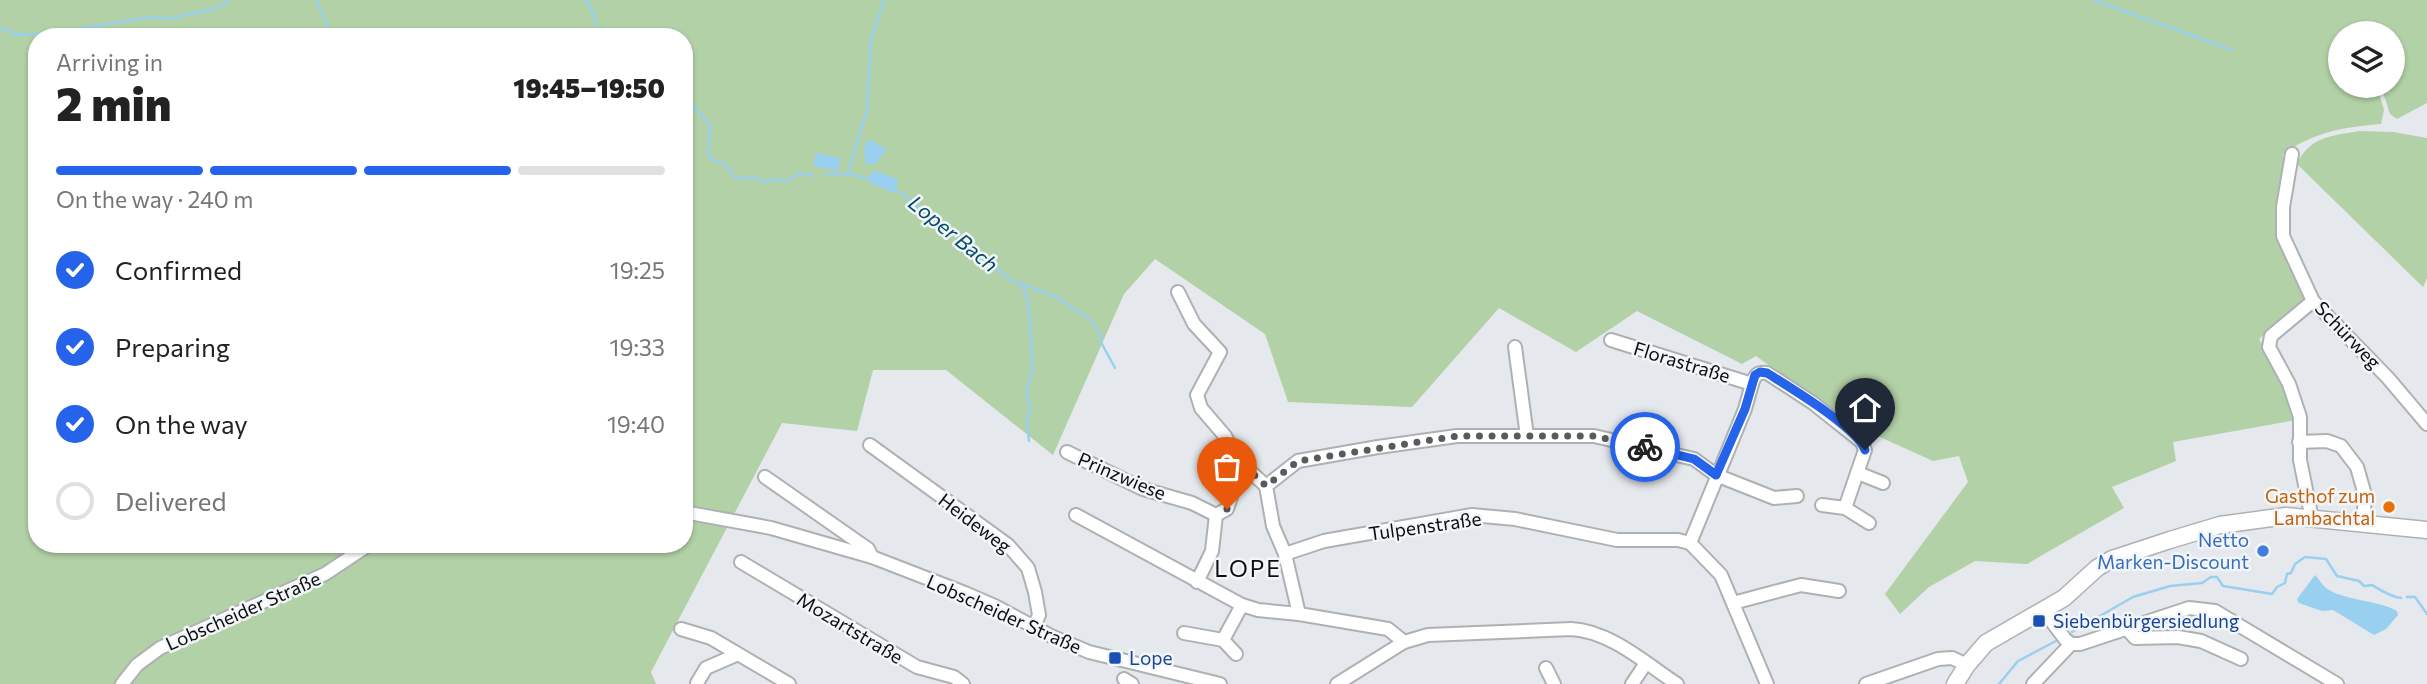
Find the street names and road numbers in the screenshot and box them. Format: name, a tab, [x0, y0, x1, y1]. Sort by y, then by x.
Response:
street label: Schürweg	[2311, 296, 2386, 373]
street label: Florastraße	[1631, 336, 1733, 387]
street label: Prinzwiese	[1075, 447, 1170, 504]
street label: Heideweg	[934, 488, 1016, 557]
street label: Tulpenstraße	[1367, 506, 1483, 545]
street label: Lobscheider Straße	[162, 566, 324, 655]
street label: Lobscheider Straße	[923, 569, 1085, 658]
street label: Mozartstraße	[793, 587, 907, 668]

